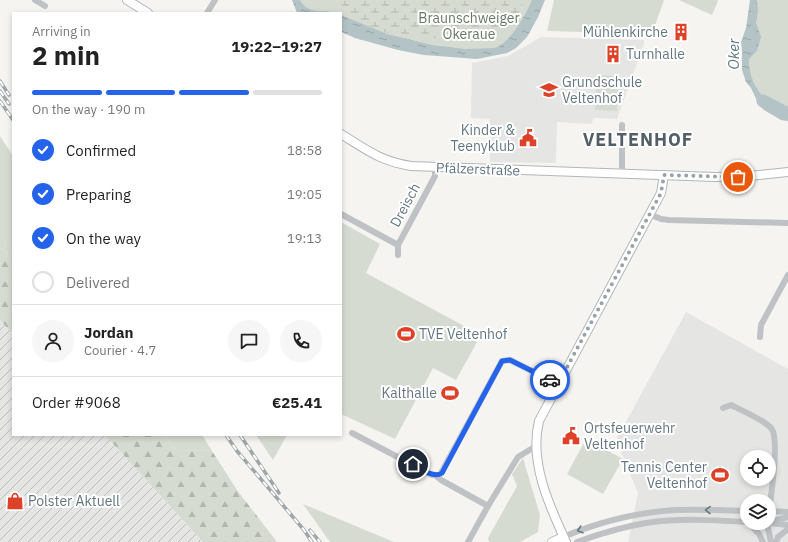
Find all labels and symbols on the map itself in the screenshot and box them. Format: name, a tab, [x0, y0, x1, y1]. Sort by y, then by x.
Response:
park label: Braunschweiger Okeraue	[418, 9, 520, 43]
building icon: Mühlenkirche	[671, 22, 691, 42]
place label: Mühlenkirche	[583, 23, 668, 41]
water label: Oker	[724, 38, 743, 69]
building icon: Turnhalle	[603, 44, 623, 64]
place label: Turnhalle	[626, 45, 685, 63]
place label: Grundschule Veltenhof	[562, 73, 642, 107]
school or university icon: Grundschule Veltenhof	[539, 80, 559, 100]
place label: Kinder & Teenyklub	[450, 121, 515, 155]
public building icon: Kinder & Teenyklub	[518, 128, 538, 148]
district label: VELTENHOF	[583, 128, 693, 151]
street label: Pfälzerstraße	[436, 159, 521, 179]
pin	[721, 160, 755, 194]
street label: Dreisch	[386, 180, 424, 230]
sports icon: TVE Veltenhof	[396, 324, 416, 344]
place label: TVE Veltenhof	[419, 325, 508, 343]
courier	[530, 360, 570, 400]
sports icon: Kalthalle	[440, 383, 460, 403]
place label: Kalthalle	[382, 384, 437, 402]
place label: Ortsfeuerwehr Veltenhof	[584, 419, 675, 453]
public building icon: Ortsfeuerwehr Veltenhof	[561, 426, 581, 446]
pin	[396, 447, 430, 481]
place label: Tennis Center Veltenhof	[621, 458, 707, 492]
sports icon: Tennis Center Veltenhof	[710, 465, 730, 485]
shop icon: Polster Aktuell	[5, 491, 25, 511]
place label: Polster Aktuell	[28, 492, 120, 510]
one-way arrow	[705, 506, 711, 514]
one-way arrow	[577, 525, 584, 534]

